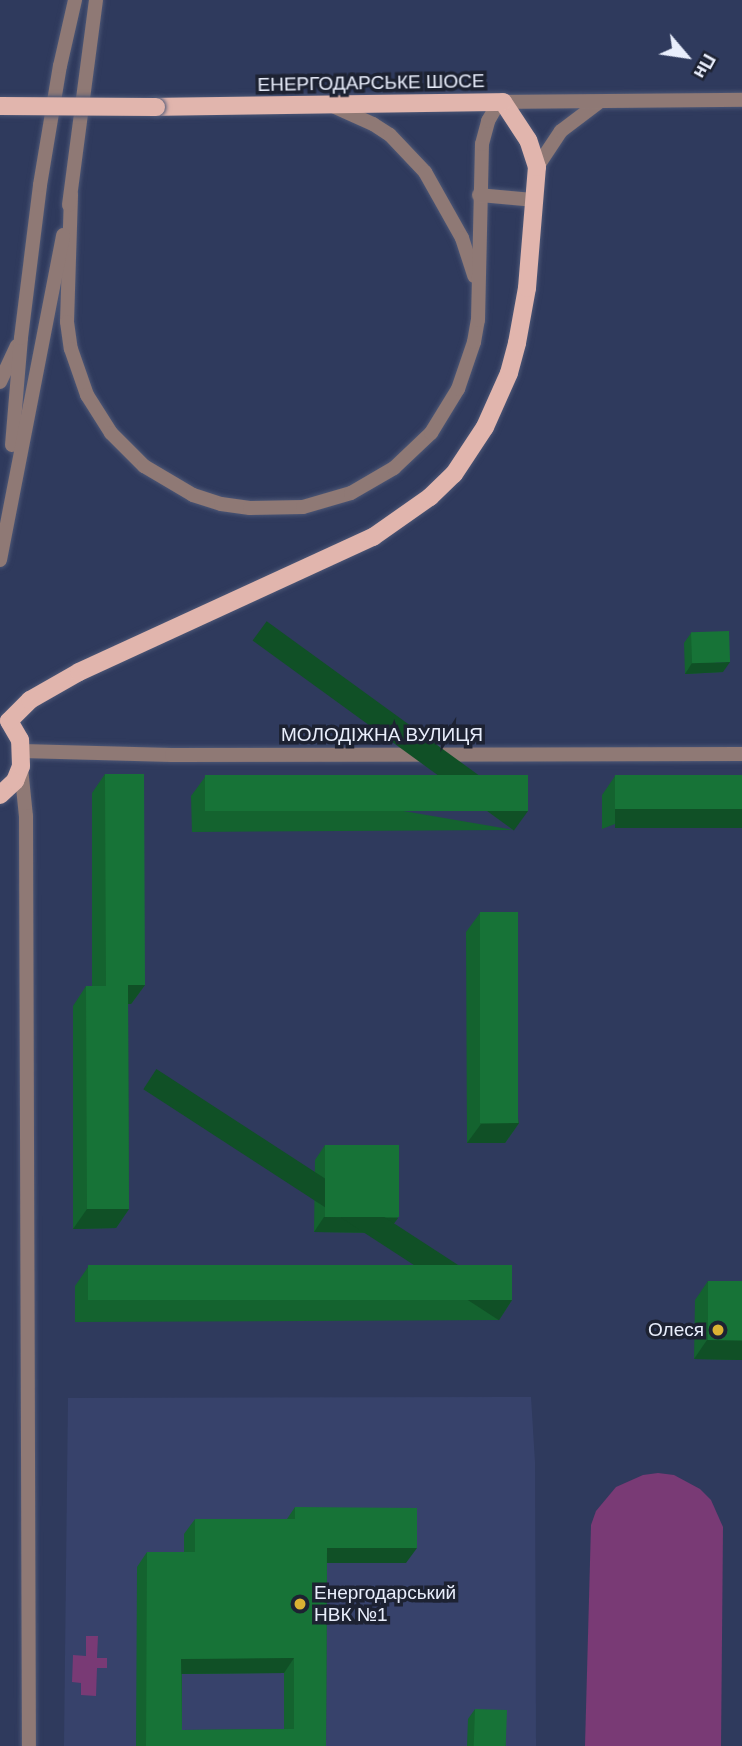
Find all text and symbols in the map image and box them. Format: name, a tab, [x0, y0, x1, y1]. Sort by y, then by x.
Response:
north arrow	[651, 21, 721, 91]
text: Пн	[690, 50, 720, 83]
street label: ЕНЕРГОДАРСЬКЕ ШОСЕ	[257, 70, 485, 96]
street label: МОЛОДІЖНА ВУЛИЦЯ	[281, 724, 483, 746]
place label: Олеся	[648, 1319, 704, 1341]
marker: Олеся	[710, 1322, 726, 1338]
place label: Енергодарський НВК №1	[314, 1582, 456, 1626]
marker: Енергодарський НВК №1	[292, 1596, 308, 1612]

